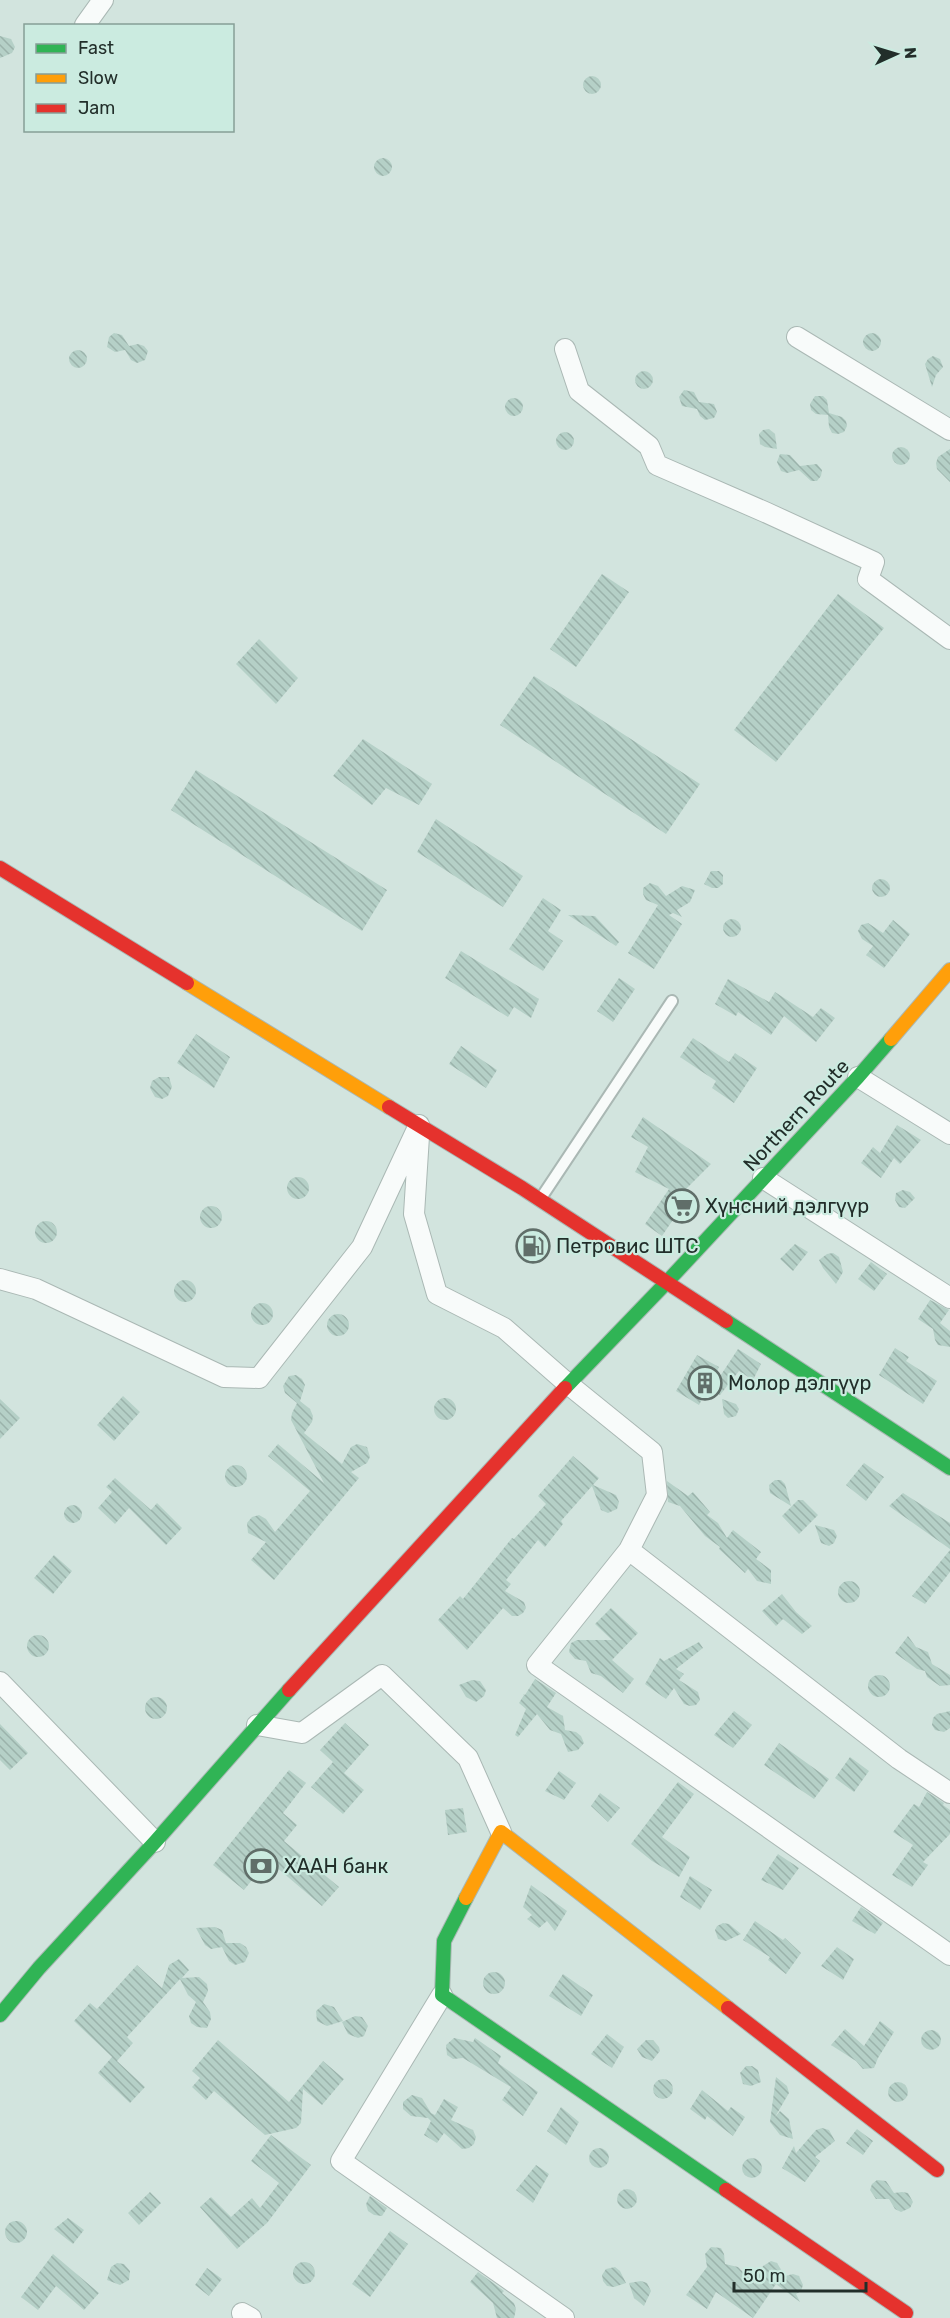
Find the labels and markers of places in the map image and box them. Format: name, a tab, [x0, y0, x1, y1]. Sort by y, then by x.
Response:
supermarket icon: Хүнсний дэлгүүр	[664, 1188, 700, 1224]
place label: Хүнсний дэлгүүр	[705, 1194, 869, 1218]
fuel station icon: Петровис ШТС	[515, 1228, 551, 1264]
place label: Петровис ШТС	[556, 1234, 699, 1258]
building icon: Молор дэлгүүр	[687, 1365, 723, 1401]
place label: Молор дэлгүүр	[728, 1371, 871, 1395]
bank icon: ХААН банк	[243, 1848, 279, 1884]
place label: ХААН банк	[284, 1854, 388, 1878]

